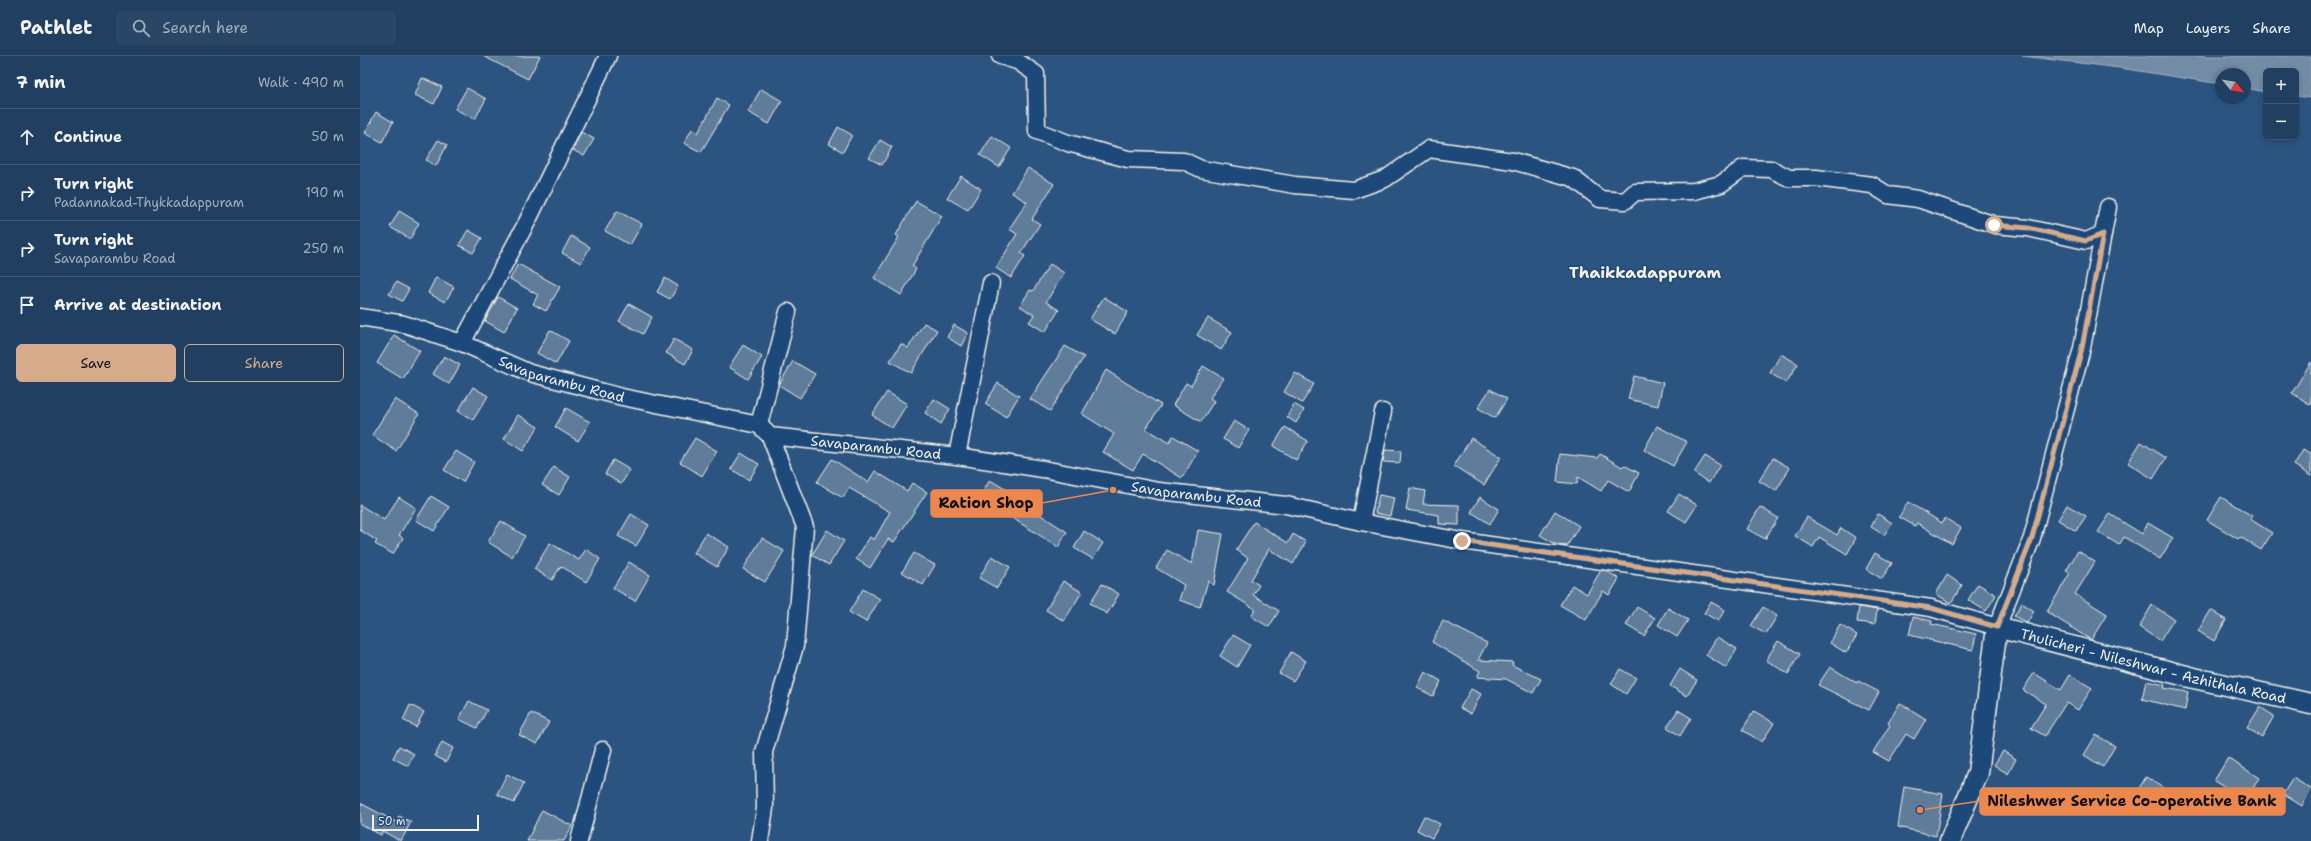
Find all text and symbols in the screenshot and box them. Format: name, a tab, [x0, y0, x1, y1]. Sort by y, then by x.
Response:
search box	[116, 10, 396, 46]
text: Pathlet	[20, 15, 92, 40]
icon: search	[130, 17, 152, 39]
text: Search here	[162, 18, 248, 38]
text: Map	[2134, 19, 2164, 37]
text: Layers	[2186, 19, 2230, 37]
text: Share	[2252, 19, 2291, 37]
north arrow	[2215, 68, 2251, 104]
map controls	[2263, 68, 2299, 140]
button: +	[2263, 68, 2299, 104]
text: 7 min	[16, 71, 66, 93]
text: Walk · 490 m	[258, 74, 344, 91]
button: −	[2263, 104, 2299, 140]
icon: ahead	[16, 126, 38, 148]
text: Continue	[54, 127, 122, 147]
text: 50 m	[311, 128, 344, 145]
text: Turn right	[54, 174, 134, 194]
icon: right	[16, 182, 38, 204]
text: 190 m	[305, 184, 344, 201]
text: Padannakad-Thykkadappuram	[54, 194, 244, 211]
route start	[1985, 216, 2003, 234]
text: Turn right	[54, 230, 134, 250]
icon: right	[16, 238, 38, 260]
text: 250 m	[303, 240, 344, 257]
text: Savaparambu Road	[54, 250, 176, 267]
district label: Thaikkadappuram	[1569, 262, 1721, 283]
icon: arrive	[16, 294, 38, 316]
text: Arrive at destination	[54, 295, 222, 315]
button: Save	[16, 344, 176, 382]
button: Share	[184, 344, 344, 382]
street label: Savaparambu Road	[496, 351, 627, 406]
street label: Savaparambu Road	[810, 431, 942, 463]
street label: Savaparambu Road	[1130, 477, 1262, 511]
callout: Ration Shop	[931, 490, 1042, 517]
text: Ration Shop	[938, 493, 1034, 513]
route end	[1453, 532, 1471, 550]
street label: Thulicheri - Nileshwar - Azhithala Road	[2019, 624, 2288, 707]
callout: Nileshwer Service Co-operative Bank	[1980, 788, 2285, 815]
text: Nileshwer Service Co-operative Bank	[1987, 791, 2277, 811]
scale bar	[372, 813, 479, 832]
text: 50 m	[378, 814, 406, 829]

